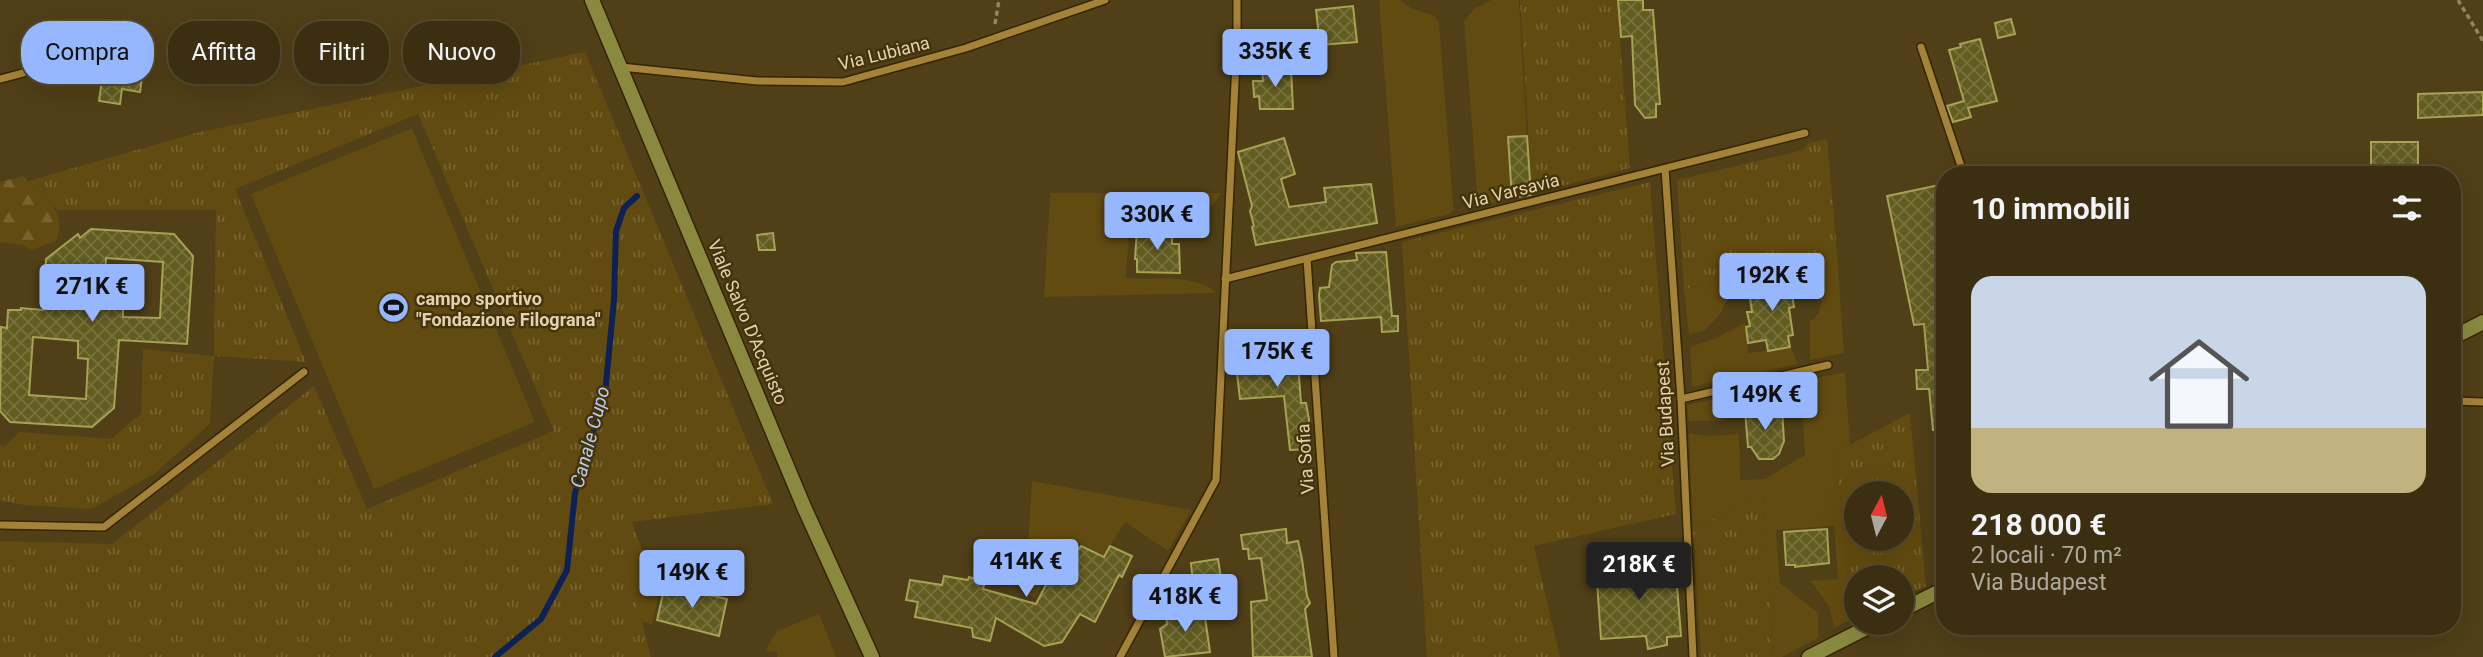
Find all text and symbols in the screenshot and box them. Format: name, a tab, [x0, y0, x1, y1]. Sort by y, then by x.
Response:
chip: Compra	[21, 21, 154, 84]
chip: Affitta	[168, 21, 280, 84]
chip: Filtri	[294, 21, 389, 84]
chip: Nuovo	[403, 21, 520, 84]
pin: 335K €	[1218, 29, 1332, 89]
street label: Via Lubiana	[836, 32, 932, 74]
text: 335K €	[1238, 38, 1312, 65]
street label: Via Varsavia	[1460, 169, 1562, 213]
icon: filters	[2388, 189, 2426, 227]
text: 10 immobili	[1971, 191, 2130, 226]
pin: 330K €	[1100, 192, 1214, 252]
text: 330K €	[1120, 201, 1194, 228]
street label: Viale Salvo D'Acquisto	[704, 236, 792, 408]
pin: 192K €	[1715, 254, 1829, 313]
text: 192K €	[1735, 262, 1809, 289]
pin: 271K €	[35, 264, 149, 324]
text: 271K €	[55, 273, 129, 300]
place label: campo sportivo "Fondazione Filograna"	[416, 288, 601, 330]
sports icon: campo sportivo "Fondazione Filograna"	[376, 291, 410, 325]
icon: home	[2136, 321, 2262, 447]
pin: 175K €	[1220, 330, 1334, 389]
text: 175K €	[1240, 338, 1314, 365]
street label: Via Budapest	[1652, 360, 1678, 467]
pin: 149K €	[1708, 372, 1822, 432]
text: 149K €	[1728, 381, 1802, 408]
water label: Canale Cupo	[565, 384, 615, 490]
street label: Via Sofia	[1292, 423, 1318, 495]
north arrow	[1844, 481, 1914, 551]
map controls	[1844, 481, 1914, 635]
text: 218 000 €	[1971, 507, 2106, 542]
pin: 414K €	[969, 540, 1083, 599]
pin: 218K €	[1582, 542, 1696, 602]
text: 2 locali · 70 m²	[1971, 542, 2122, 569]
text: 414K €	[989, 548, 1063, 575]
pin: 149K €	[635, 550, 749, 610]
text: 218K €	[1602, 551, 1676, 578]
text: 149K €	[655, 559, 729, 586]
button: layers	[1844, 565, 1914, 635]
text: Via Budapest	[1971, 569, 2106, 596]
pin: 418K €	[1128, 574, 1242, 634]
text: 418K €	[1148, 583, 1222, 610]

